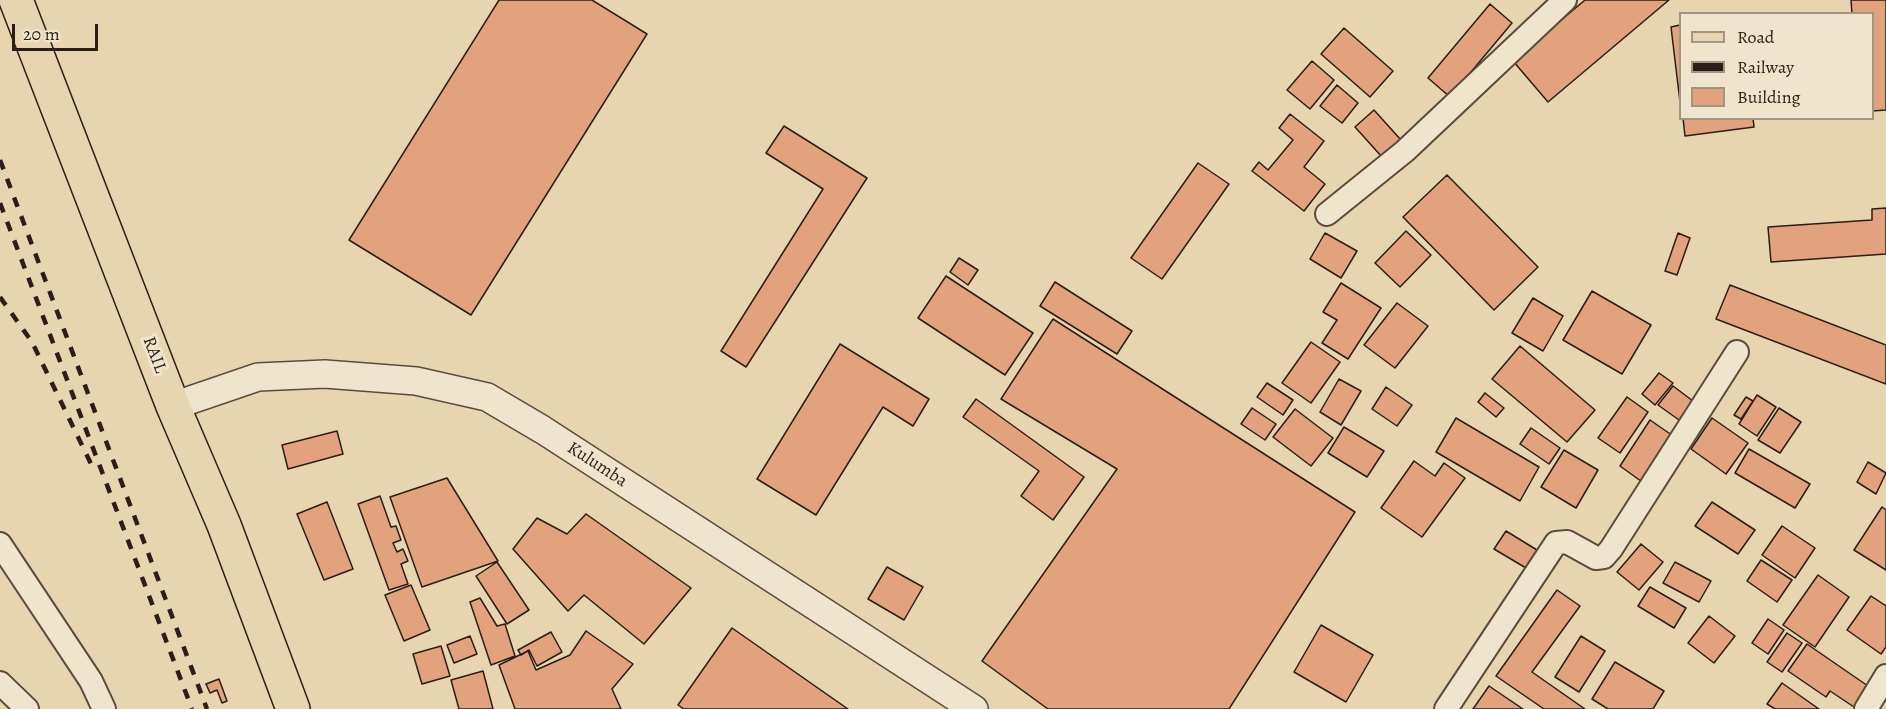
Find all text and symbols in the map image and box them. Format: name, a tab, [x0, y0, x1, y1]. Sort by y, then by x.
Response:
scale bar	[15, 12, 100, 50]
legend	[1679, 12, 1874, 120]
text: 20 m	[23, 22, 60, 46]
text: Road	[1737, 25, 1774, 49]
text: Railway	[1737, 55, 1794, 79]
text: Building	[1737, 85, 1801, 109]
street label: RAIL	[137, 334, 171, 376]
street label: Kulumba	[563, 438, 631, 492]

